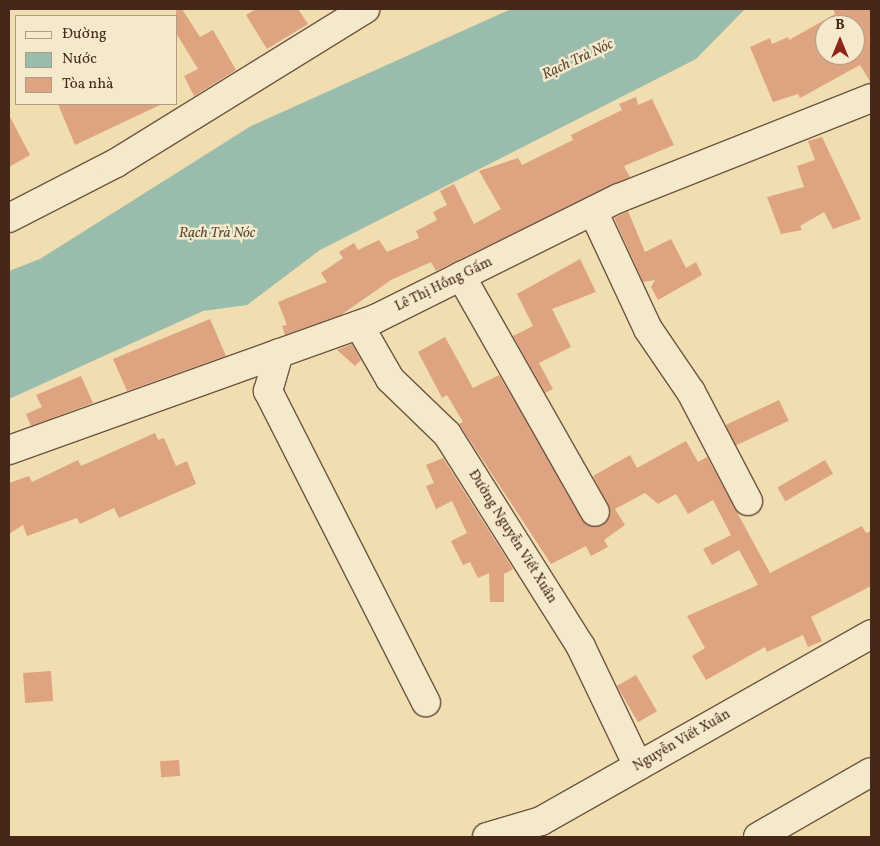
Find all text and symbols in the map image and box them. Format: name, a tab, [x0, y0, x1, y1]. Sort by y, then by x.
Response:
legend	[15, 15, 178, 105]
north arrow	[815, 15, 865, 65]
text: B	[835, 16, 845, 35]
text: Đường	[62, 24, 107, 45]
water label: Rạch Trà Nóc	[539, 36, 617, 84]
text: Nước	[62, 49, 97, 70]
text: Tòa nhà	[62, 74, 114, 95]
water label: Rạch Trà Nóc	[179, 225, 255, 243]
street label: Lê Thị Hồng Gấm	[392, 254, 496, 316]
street label: Đường Nguyễn Viết Xuân	[464, 467, 560, 607]
street label: Nguyễn Viết Xuân	[630, 706, 734, 776]

